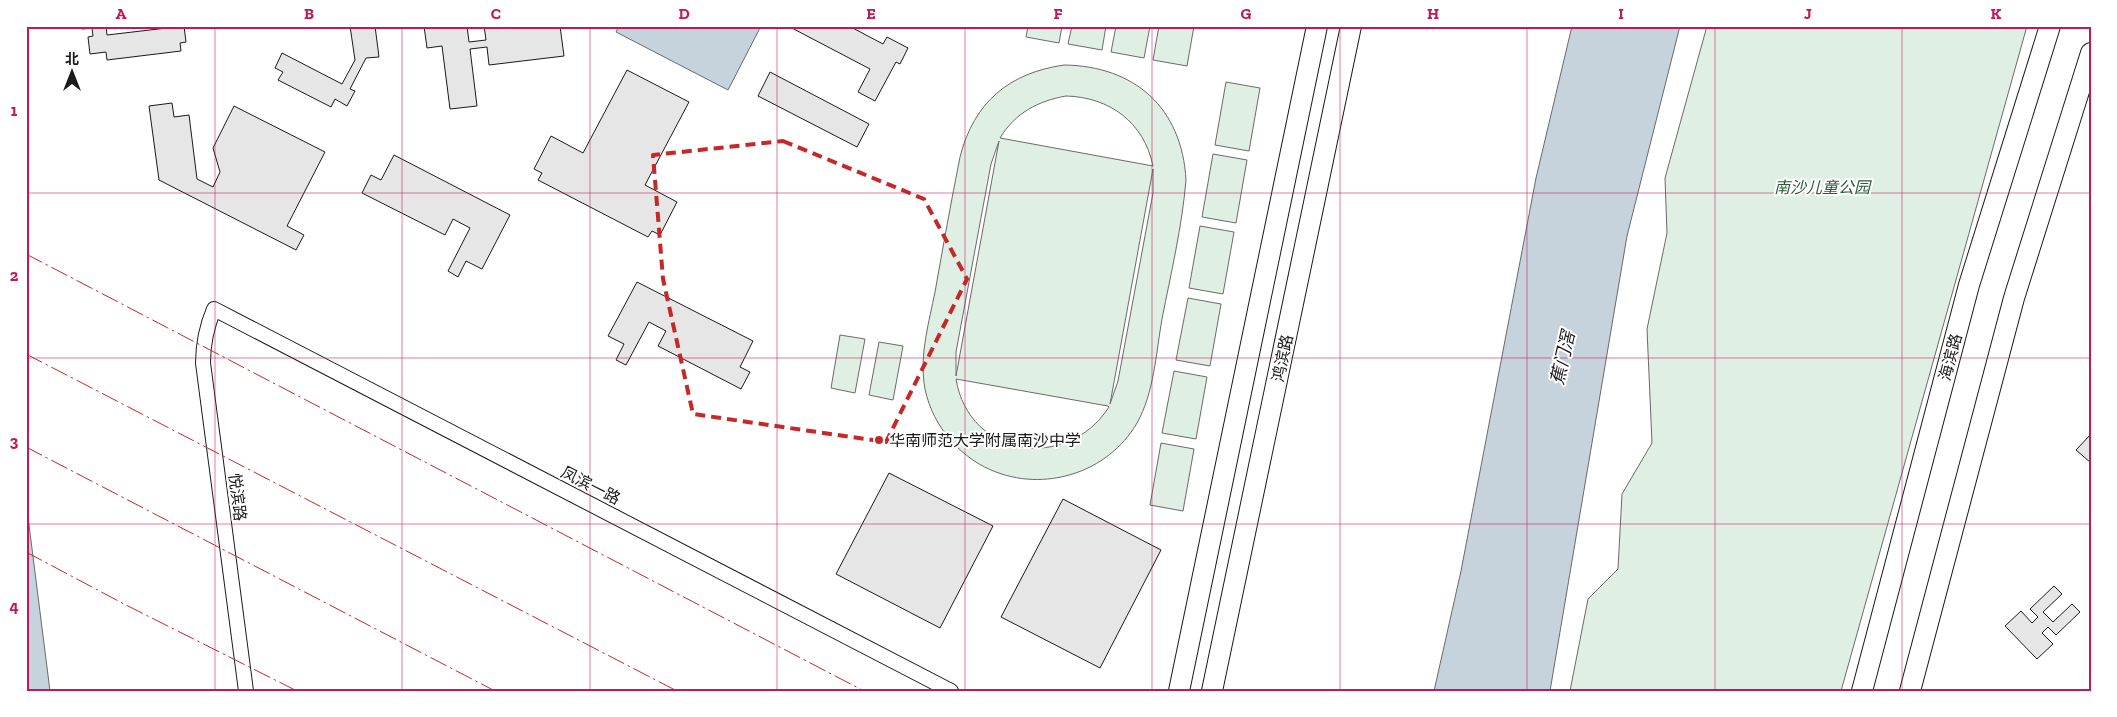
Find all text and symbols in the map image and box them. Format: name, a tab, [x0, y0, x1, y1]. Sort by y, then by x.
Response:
text: A	[116, 4, 127, 23]
text: B	[304, 4, 314, 23]
text: C	[491, 4, 501, 23]
text: D	[678, 4, 690, 23]
text: E	[866, 4, 876, 23]
text: F	[1053, 4, 1063, 23]
text: G	[1241, 4, 1252, 23]
text: H	[1427, 4, 1439, 23]
text: I	[1618, 4, 1624, 23]
text: J	[1804, 4, 1812, 23]
text: K	[1991, 4, 2002, 23]
north arrow	[48, 48, 98, 98]
text: 北	[65, 51, 79, 68]
text: 1	[11, 101, 18, 120]
park label: 南沙儿童公园	[1774, 178, 1872, 197]
text: 2	[10, 266, 19, 285]
water label: 蕉门滘	[1546, 326, 1580, 387]
street label: 海滨路	[1935, 331, 1966, 383]
street label: 鸿滨路	[1268, 333, 1297, 384]
place label: 华南师范大学附属南沙中学	[889, 431, 1081, 450]
text: 3	[10, 432, 19, 451]
marker: 华南师范大学附属南沙中学	[873, 434, 885, 446]
street label: 凤滨一路	[558, 462, 624, 508]
street label: 悦滨路	[225, 472, 250, 522]
text: 4	[9, 597, 19, 616]

